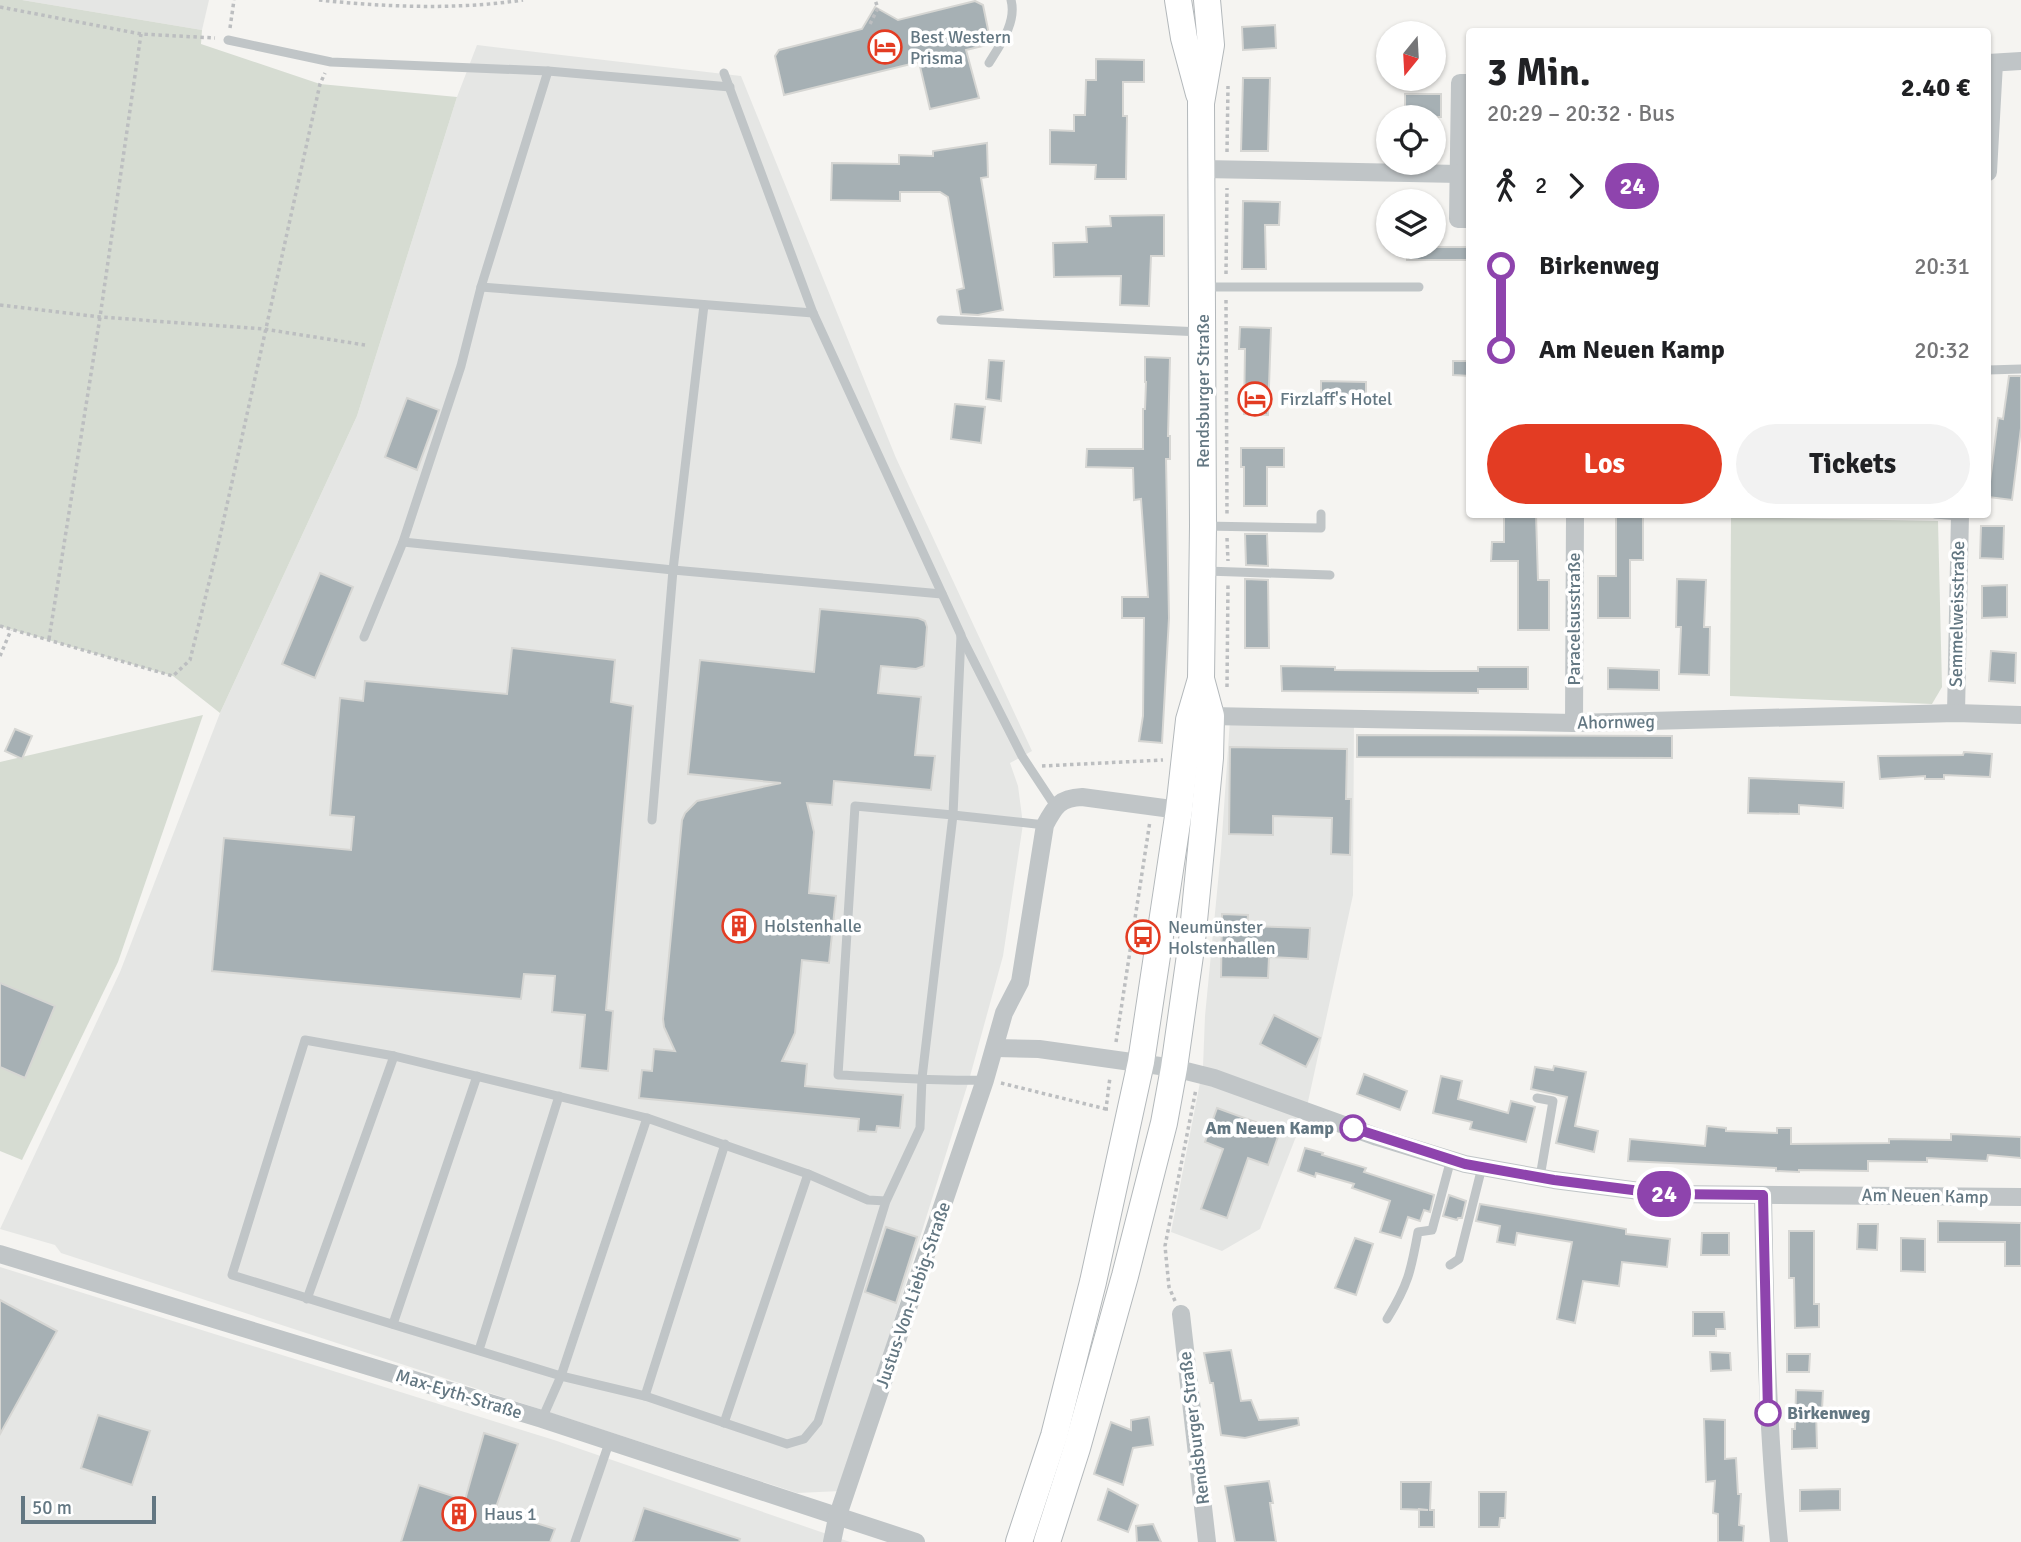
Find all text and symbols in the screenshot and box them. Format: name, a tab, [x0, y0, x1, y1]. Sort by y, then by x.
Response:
north arrow	[1376, 21, 1446, 91]
map controls	[1376, 21, 1446, 259]
place label: Best Western Prisma	[910, 26, 1011, 69]
hotel icon: Best Western Prisma	[866, 28, 904, 66]
text: 3 Min.	[1487, 49, 1591, 96]
text: 2.40 €	[1901, 72, 1970, 104]
text: 20:29 – 20:32 · Bus	[1487, 99, 1675, 128]
button: locate	[1376, 105, 1446, 175]
icon: walk	[1487, 167, 1525, 205]
icon: forward	[1557, 167, 1595, 205]
text: 2	[1535, 171, 1547, 200]
text: 24	[1619, 171, 1645, 201]
button: layers	[1376, 189, 1446, 259]
text: Birkenweg	[1539, 250, 1659, 282]
text: 20:31	[1914, 252, 1970, 281]
street label: Rendsburger Straße	[1192, 314, 1214, 468]
text: Am Neuen Kamp	[1539, 334, 1725, 366]
text: 20:32	[1914, 336, 1970, 365]
hotel icon: Firzlaff's Hotel	[1236, 380, 1274, 418]
place label: Firzlaff's Hotel	[1280, 388, 1392, 410]
button: Los	[1487, 424, 1722, 504]
button: Tickets	[1736, 424, 1970, 504]
street label: Semmelweisstraße	[1945, 541, 1969, 687]
street label: Paracelsusstraße	[1563, 553, 1585, 685]
street label: Ahornweg	[1577, 710, 1655, 734]
building icon: Holstenhalle	[720, 907, 758, 945]
place label: Holstenhalle	[764, 915, 862, 937]
place label: Neumünster Holstenhallen	[1168, 916, 1276, 959]
bus stop icon: Neumünster Holstenhallen	[1124, 918, 1162, 956]
marker: Am Neuen Kamp	[1340, 1115, 1366, 1141]
place label: Am Neuen Kamp	[1205, 1117, 1334, 1139]
line badge: 24	[1632, 1171, 1696, 1217]
text: 24	[1651, 1179, 1677, 1209]
street label: Am Neuen Kamp	[1861, 1184, 1989, 1208]
street label: Justus-Von-Liebig-Straße	[871, 1199, 955, 1391]
street label: Rendsburger Straße	[1174, 1350, 1214, 1506]
street label: Max-Eyth-Straße	[393, 1364, 525, 1424]
marker: Birkenweg	[1755, 1400, 1781, 1426]
place label: Birkenweg	[1787, 1402, 1871, 1424]
scale bar	[21, 1493, 156, 1525]
building icon: Haus 1	[440, 1495, 478, 1533]
text: 50 m	[32, 1496, 72, 1520]
place label: Haus 1	[484, 1503, 537, 1525]

